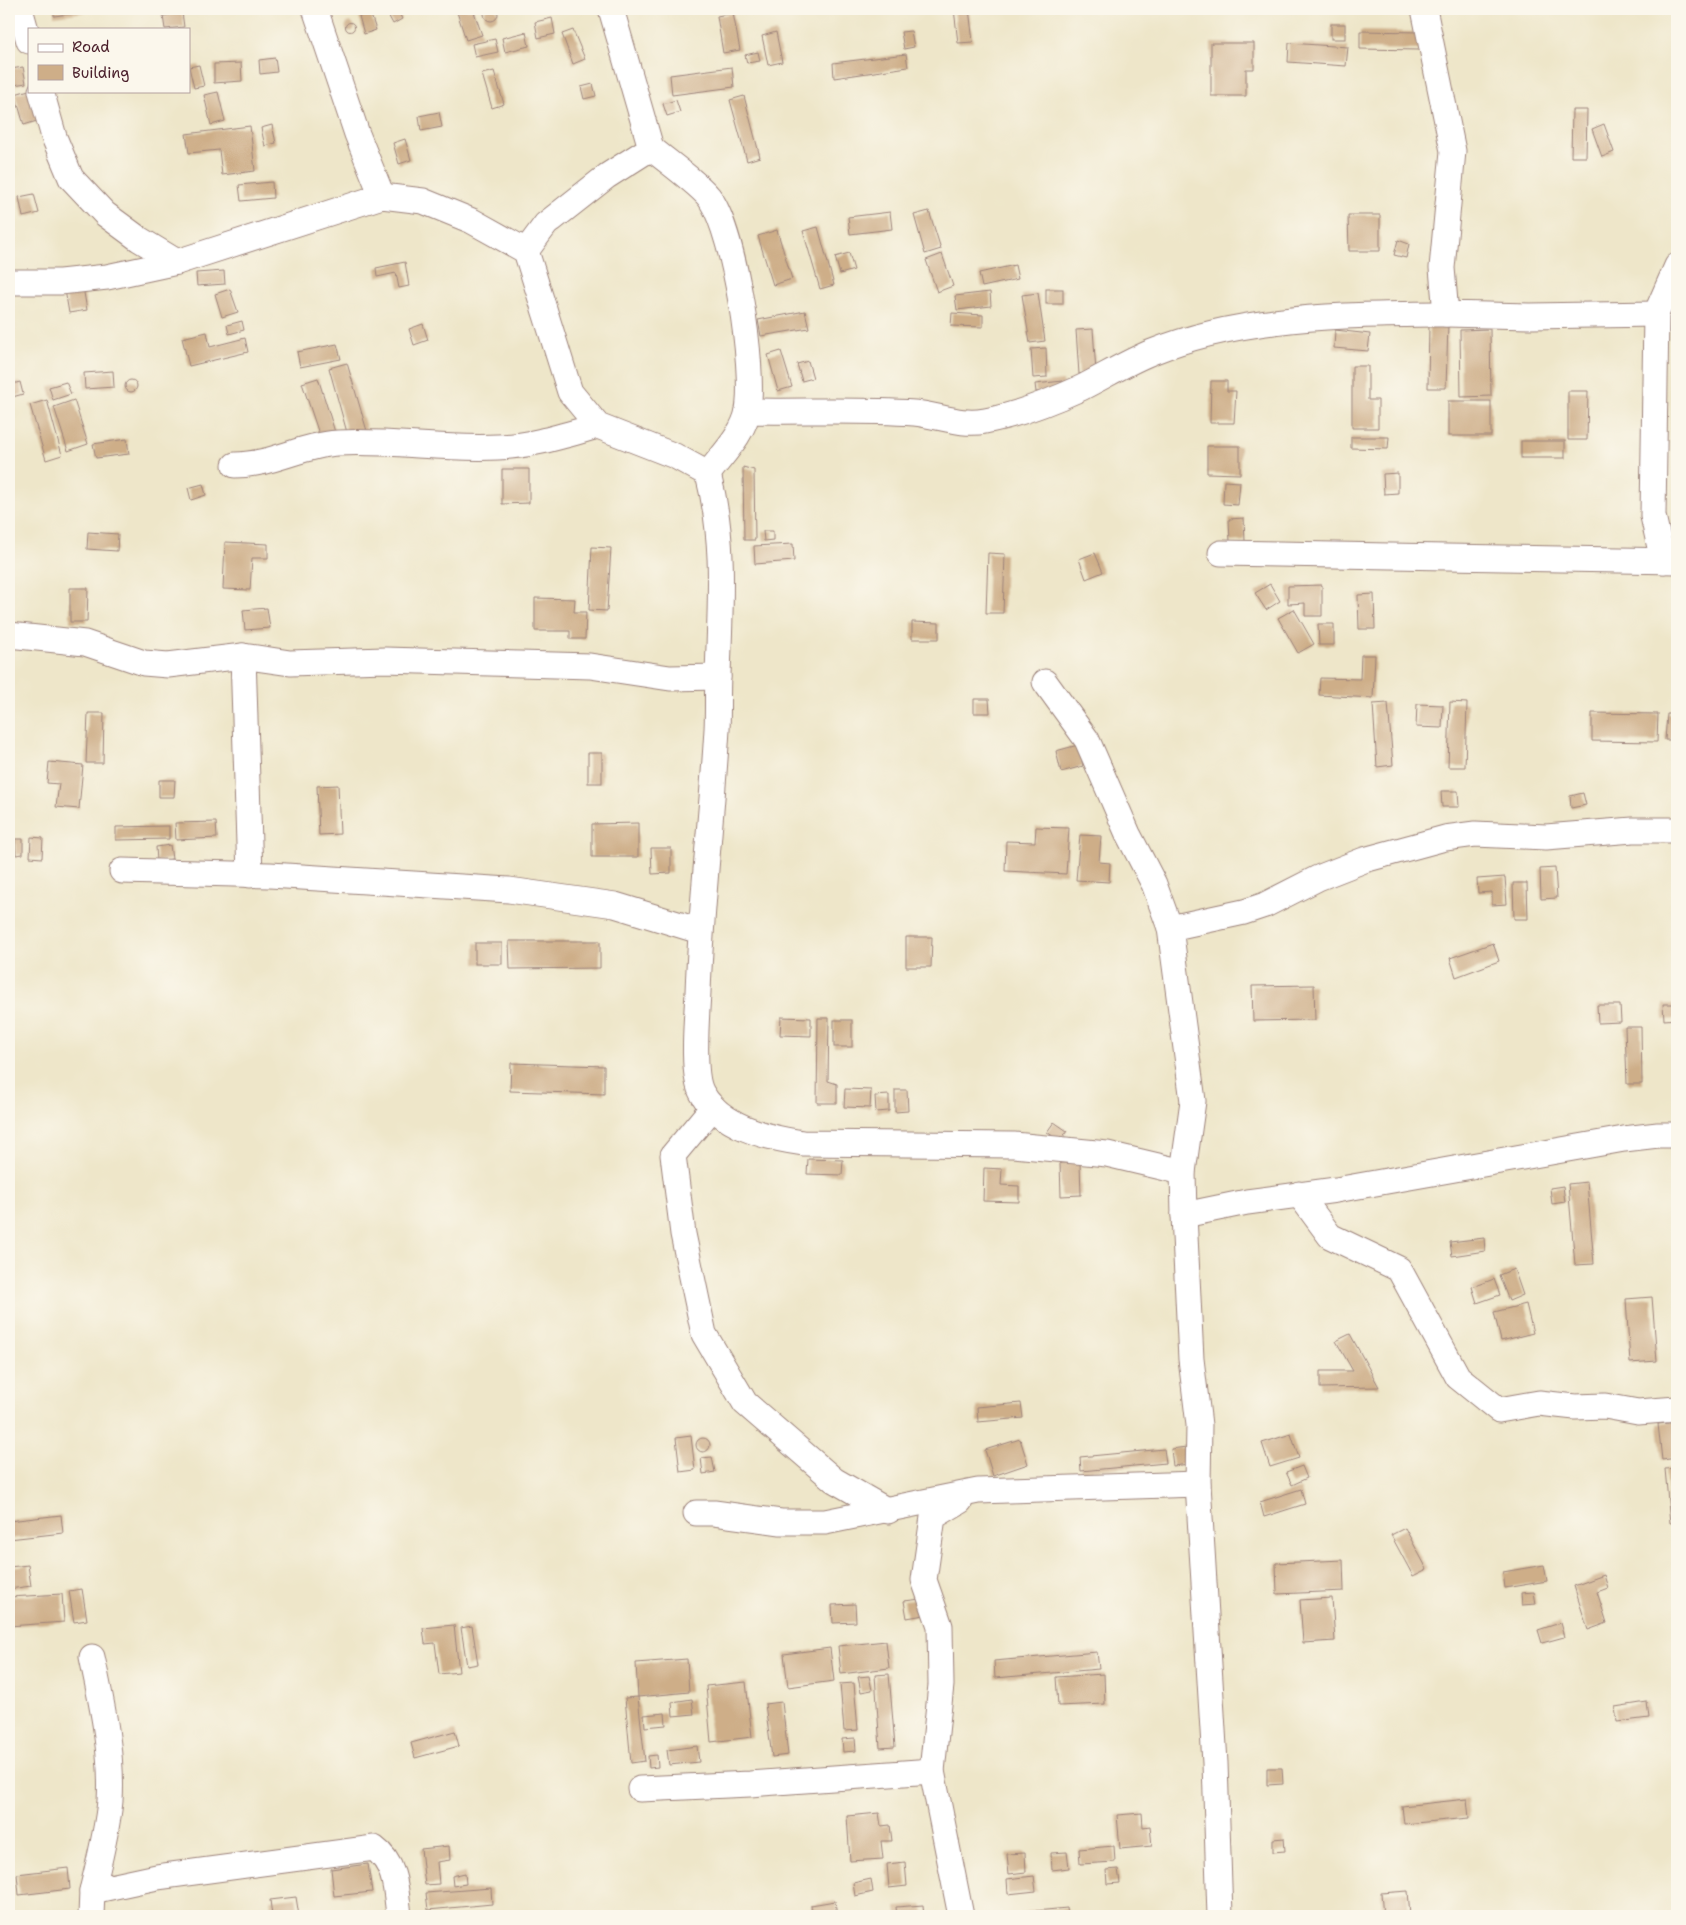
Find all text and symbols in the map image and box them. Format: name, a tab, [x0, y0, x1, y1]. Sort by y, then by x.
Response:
legend	[28, 28, 190, 92]
text: Road	[72, 37, 110, 57]
text: Building	[72, 63, 129, 83]

